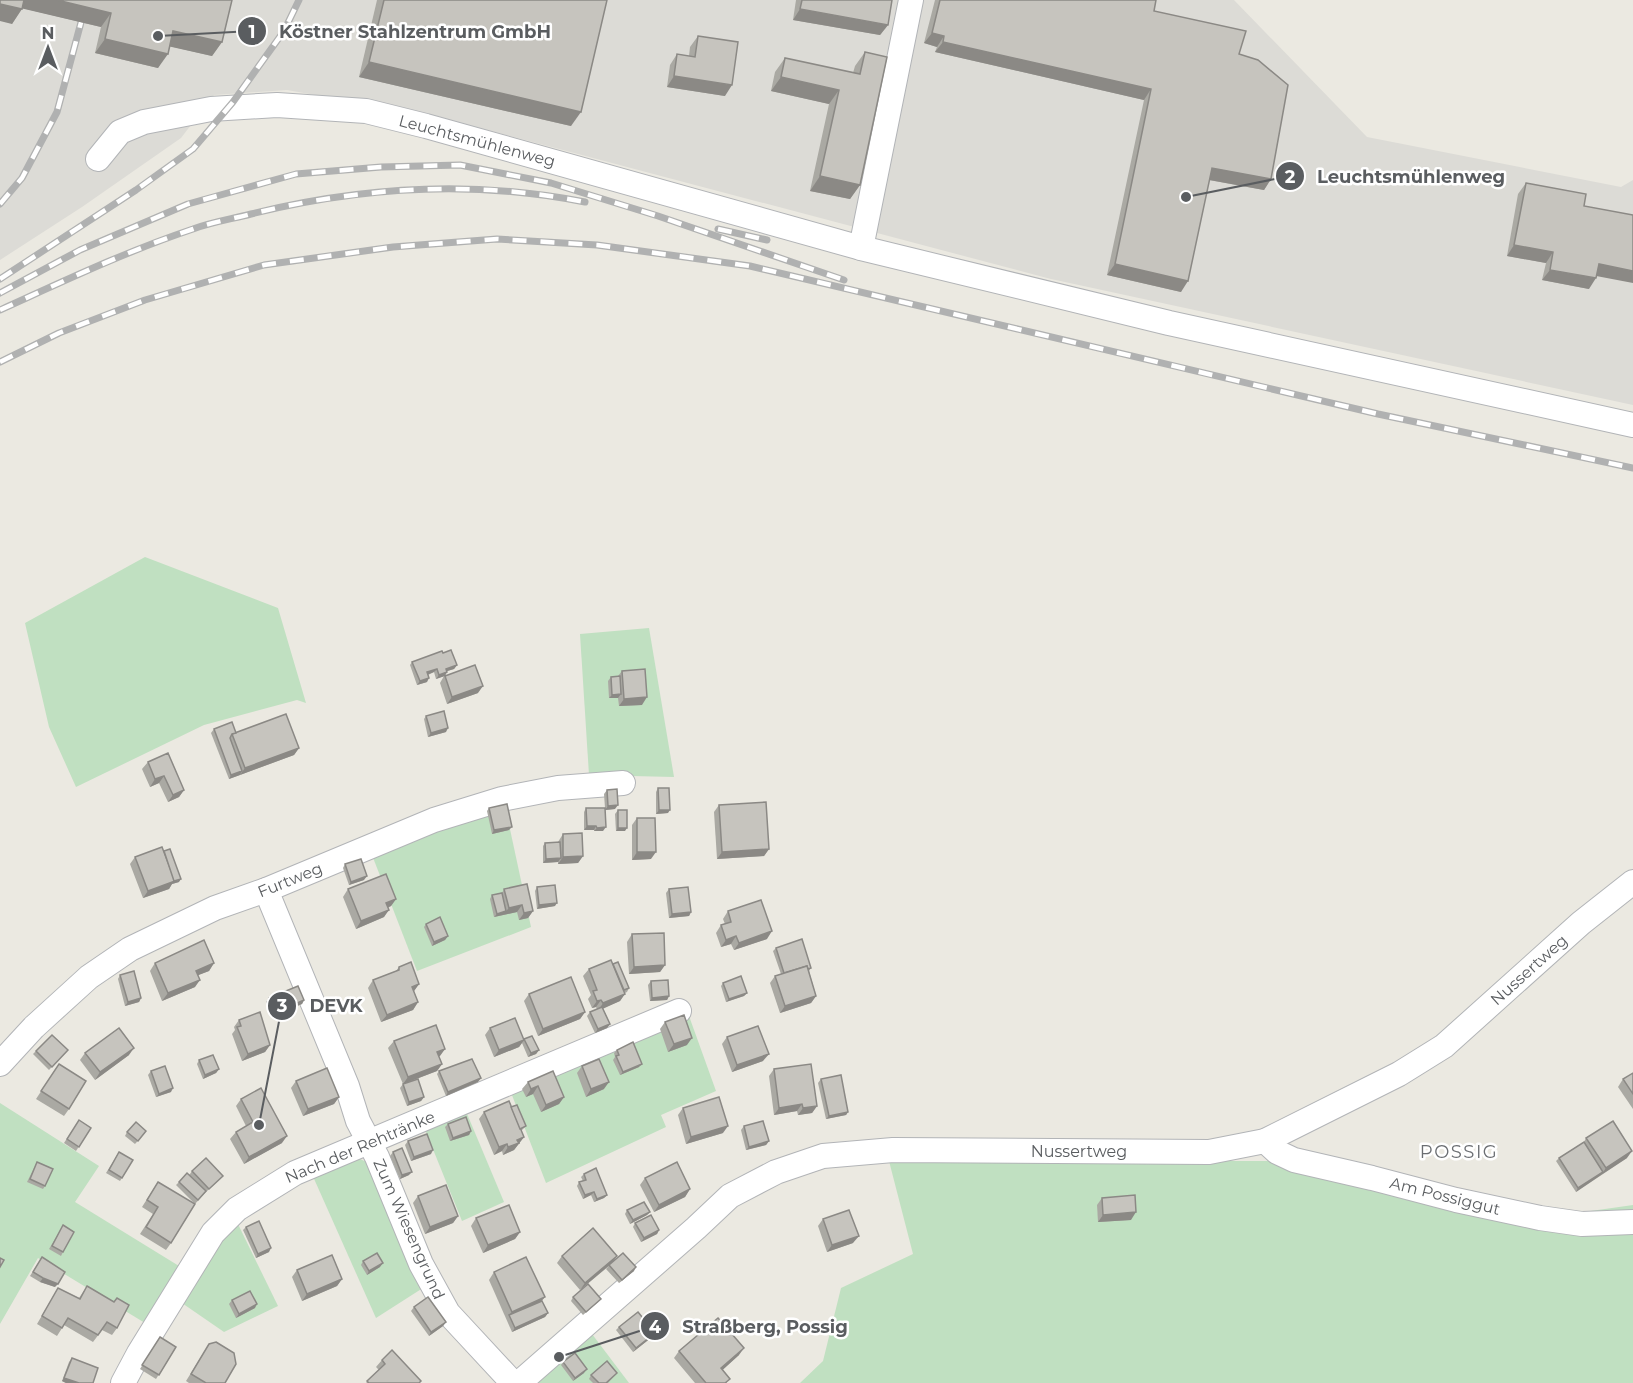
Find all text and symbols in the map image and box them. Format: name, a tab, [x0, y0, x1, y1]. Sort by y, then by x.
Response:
callout: Köstner Stahlzentrum GmbH	[237, 13, 563, 49]
north arrow	[18, 18, 78, 78]
text: 1	[248, 21, 256, 43]
text: Köstner Stahlzentrum GmbH	[279, 21, 551, 43]
text: N	[42, 24, 54, 43]
street label: Leuchtsmühlenweg	[397, 111, 557, 171]
callout: Leuchtsmühlenweg	[1275, 158, 1517, 194]
text: 2	[1285, 166, 1296, 188]
text: Leuchtsmühlenweg	[1317, 166, 1505, 188]
street label: Furtweg	[255, 858, 325, 902]
street label: Nussertweg	[1487, 931, 1571, 1009]
callout: DEVK	[267, 988, 374, 1024]
text: 3	[276, 995, 288, 1017]
text: DEVK	[309, 995, 363, 1017]
street label: Nach der Rehtränke	[282, 1107, 438, 1187]
district label: POSSIG	[1420, 1141, 1498, 1163]
street label: Nussertweg	[1031, 1142, 1127, 1161]
street label: Zum Wiesengrund	[369, 1156, 449, 1302]
street label: Am Possiggut	[1388, 1173, 1503, 1219]
callout: Straßberg, Possig	[640, 1308, 860, 1344]
text: 4	[649, 1316, 662, 1338]
text: Straßberg, Possig	[682, 1316, 848, 1338]

